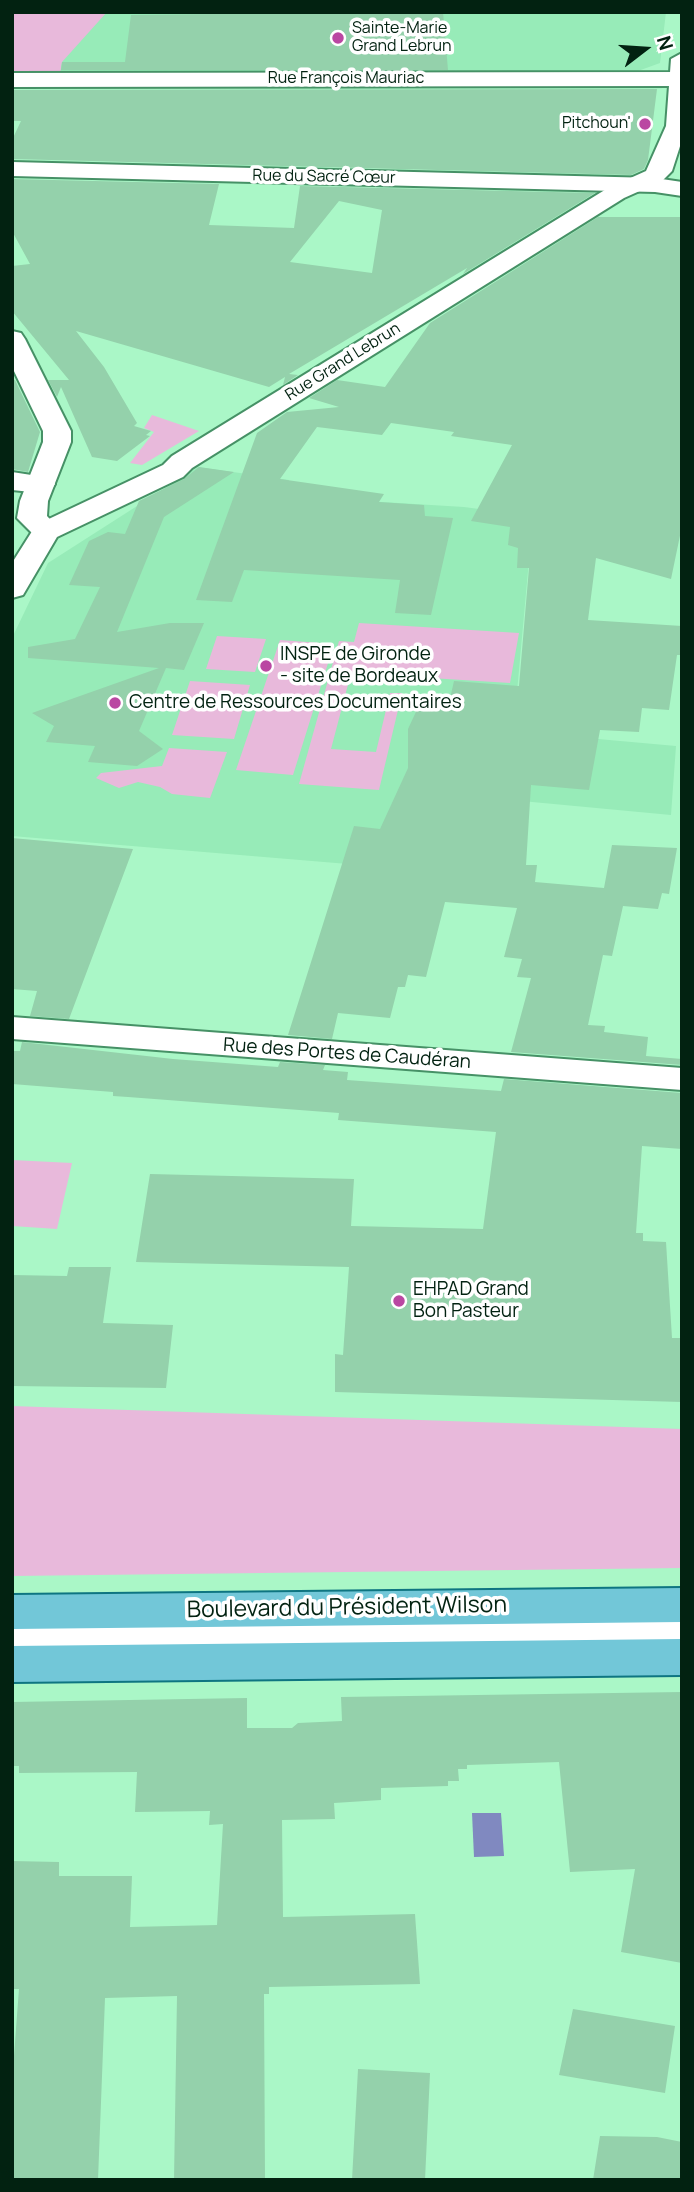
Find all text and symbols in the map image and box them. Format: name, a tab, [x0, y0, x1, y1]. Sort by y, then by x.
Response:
north arrow	[610, 14, 680, 84]
place label: Sainte-Marie Grand Lebrun	[352, 19, 452, 57]
marker: Sainte-Marie Grand Lebrun	[330, 30, 346, 46]
text: N	[651, 33, 680, 53]
street label: Rue François Mauriac	[268, 69, 424, 89]
place label: Pitchoun'	[562, 114, 631, 134]
marker: Pitchoun'	[637, 116, 653, 132]
street label: Rue du Sacré Cœur	[252, 166, 396, 188]
street label: Rue Grand Lebrun	[282, 319, 404, 405]
place label: INSPE de Gironde - site de Bordeaux	[280, 644, 438, 688]
marker: INSPE de Gironde - site de Bordeaux	[258, 658, 274, 674]
place label: Centre de Ressources Documentaires	[129, 692, 462, 714]
marker: Centre de Ressources Documentaires	[107, 695, 123, 711]
street label: Rue des Portes de Caudéran	[222, 1034, 472, 1074]
place label: EHPAD Grand Bon Pasteur	[413, 1279, 529, 1323]
marker: EHPAD Grand Bon Pasteur	[391, 1293, 407, 1309]
street label: Boulevard du Président Wilson	[187, 1591, 507, 1625]

